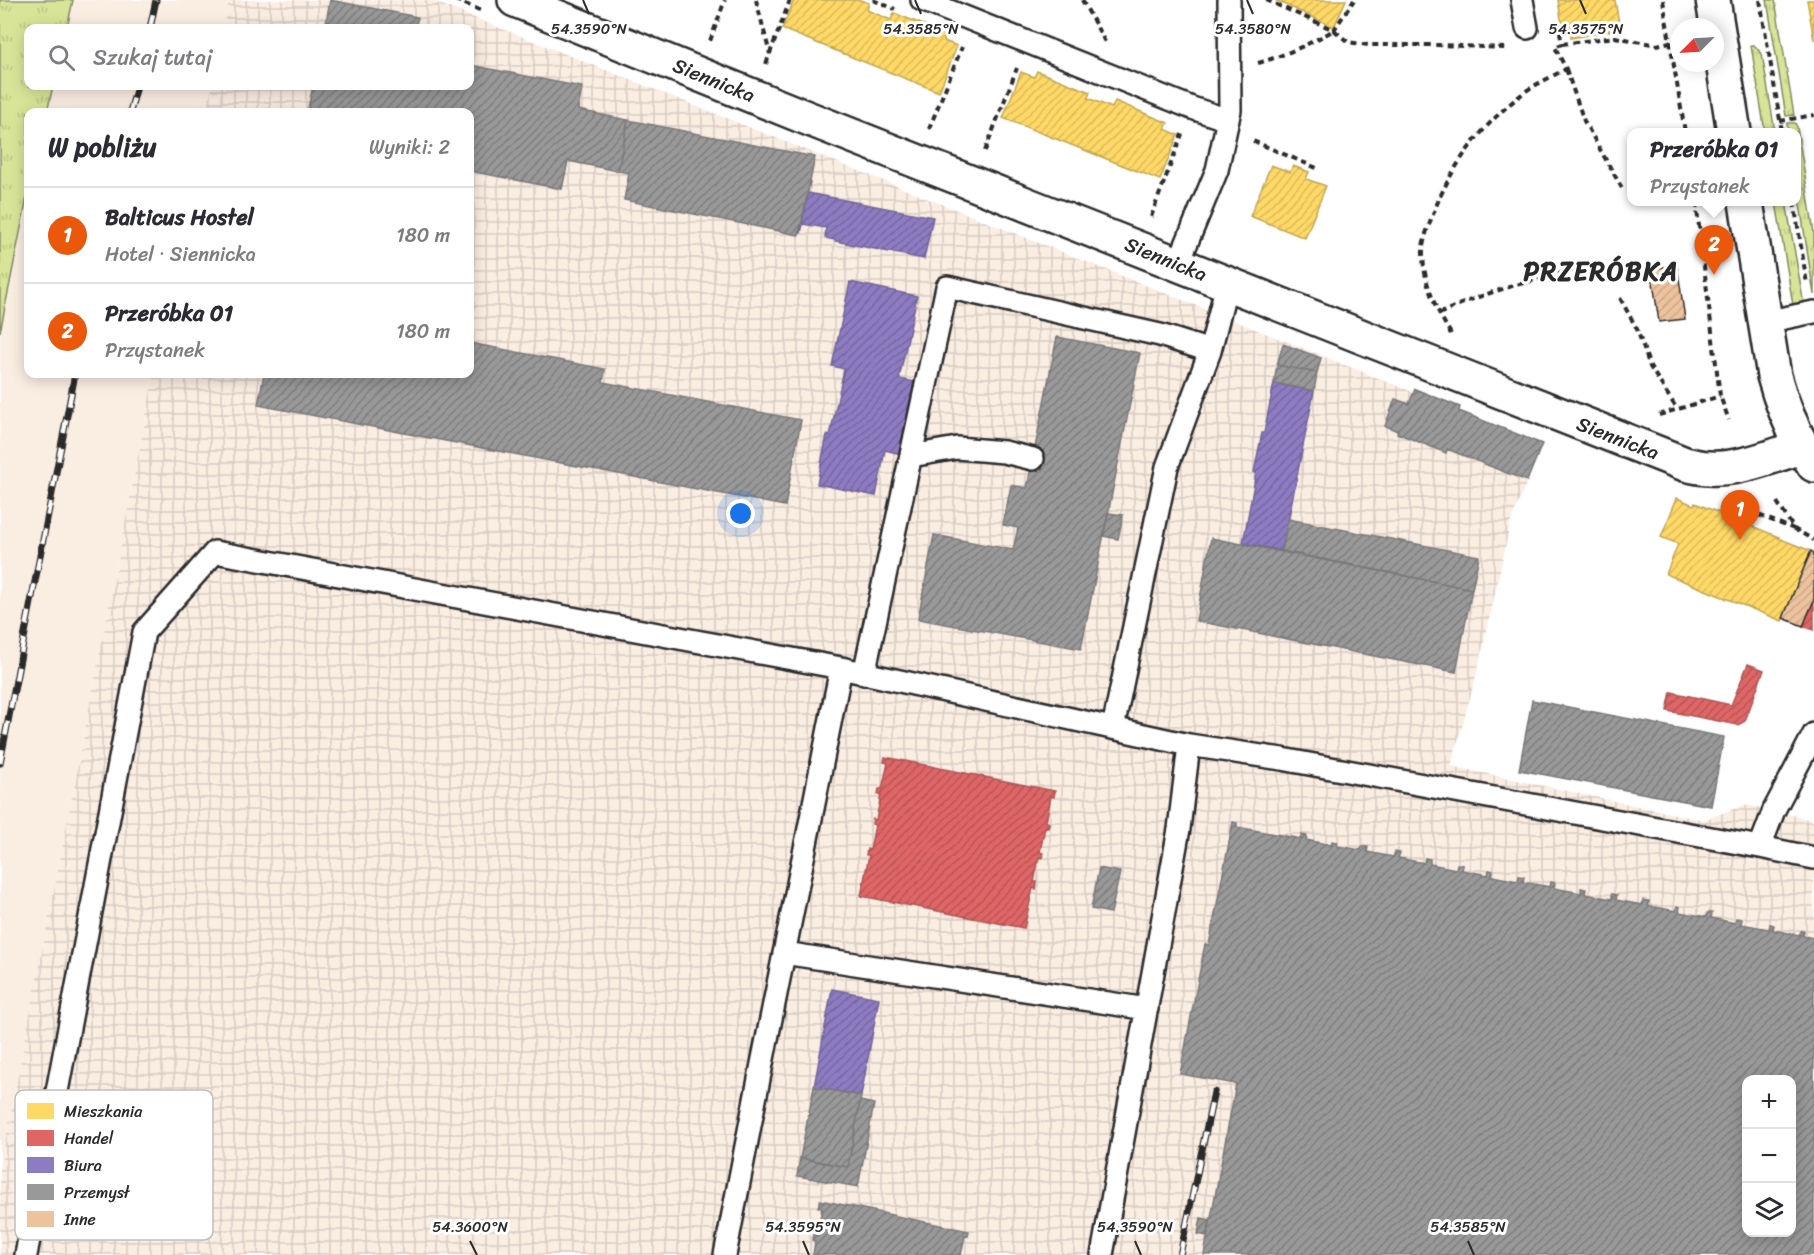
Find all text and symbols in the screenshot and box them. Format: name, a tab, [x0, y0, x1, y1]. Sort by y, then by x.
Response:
text: 54.3590°N	[551, 16, 628, 42]
text: 54.3585°N	[883, 16, 959, 42]
text: 54.3580°N	[1215, 16, 1292, 42]
text: 54.3575°N	[1548, 16, 1624, 42]
north arrow	[1670, 18, 1724, 72]
search box	[24, 24, 474, 90]
text: Szukaj tutaj	[93, 38, 212, 77]
icon: search	[45, 41, 78, 74]
street label: Siennicka	[667, 48, 760, 113]
text: W pobliżu	[48, 124, 157, 170]
popup	[1627, 128, 1801, 206]
text: Wyniki: 2	[369, 130, 450, 165]
text: Przeróbka 01	[1650, 130, 1778, 169]
text: Przystanek	[1650, 169, 1750, 204]
text: Balticus Hostel	[105, 198, 254, 237]
text: 1	[63, 218, 72, 253]
text: 180 m	[396, 218, 450, 253]
pin: 2	[1694, 226, 1734, 275]
street label: Siennicka	[1119, 227, 1212, 292]
text: Hotel · Siennicka	[105, 237, 256, 272]
district label: PRZERÓBKA	[1523, 248, 1679, 294]
text: Przeróbka 01	[105, 294, 233, 333]
text: 2	[62, 314, 73, 349]
text: 180 m	[396, 314, 450, 349]
text: Przystanek	[105, 333, 205, 368]
street label: Siennicka	[1571, 407, 1664, 470]
pin: 1	[1720, 490, 1760, 540]
your location	[726, 499, 755, 528]
map controls	[1742, 1075, 1796, 1237]
button: +	[1742, 1075, 1796, 1129]
legend	[15, 1090, 213, 1240]
text: Mieszkania	[64, 1097, 143, 1126]
text: Handel	[64, 1124, 114, 1153]
button: −	[1742, 1129, 1796, 1183]
text: Biura	[64, 1151, 102, 1180]
text: Przemysł	[64, 1178, 131, 1207]
button: layers	[1742, 1183, 1796, 1237]
text: Inne	[63, 1205, 96, 1234]
text: 54.3600°N	[432, 1214, 508, 1240]
text: 54.3595°N	[765, 1214, 841, 1240]
text: 54.3590°N	[1097, 1214, 1174, 1240]
text: 54.3585°N	[1430, 1214, 1506, 1240]

